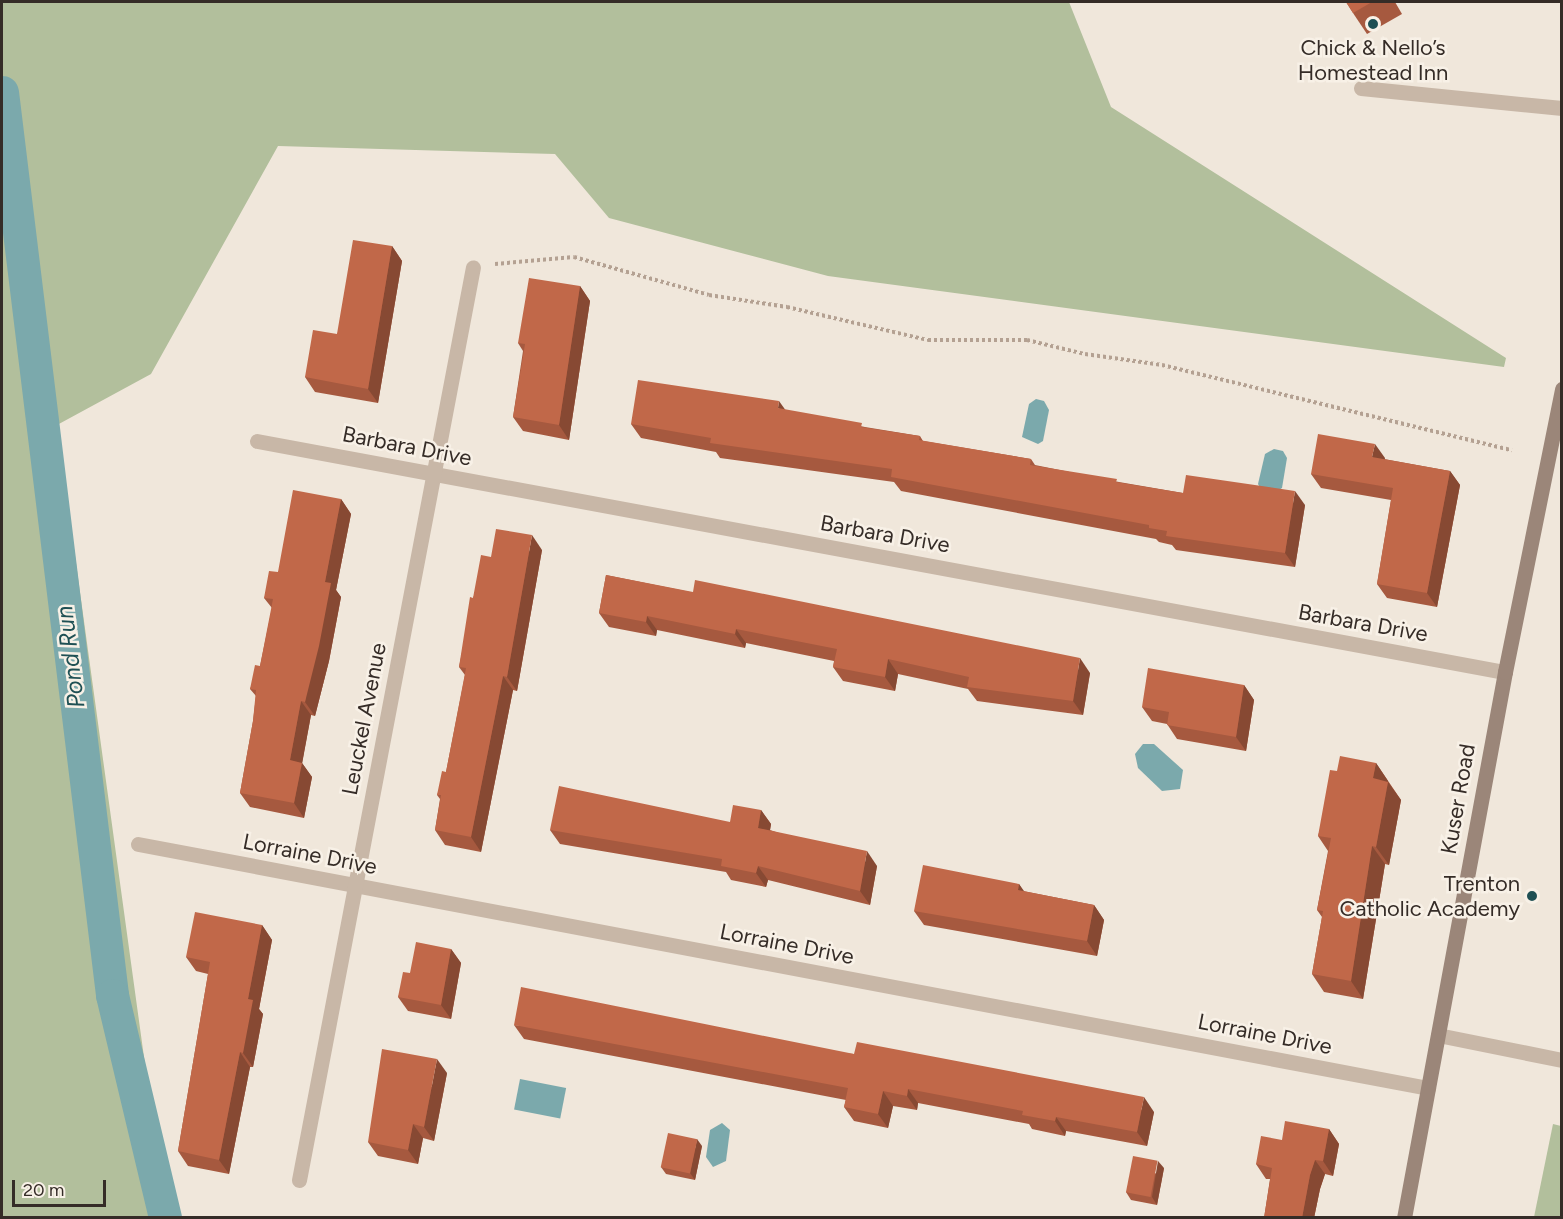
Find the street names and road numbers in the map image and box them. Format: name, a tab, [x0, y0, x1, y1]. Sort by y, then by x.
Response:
street label: Barbara Drive	[340, 421, 474, 471]
street label: Barbara Drive	[818, 510, 952, 558]
street label: Barbara Drive	[1296, 599, 1430, 647]
street label: Leuckel Avenue	[336, 641, 392, 797]
street label: Kuser Road	[1435, 742, 1481, 856]
street label: Lorraine Drive	[241, 828, 379, 880]
street label: Lorraine Drive	[718, 918, 856, 970]
street label: Lorraine Drive	[1196, 1008, 1334, 1060]

